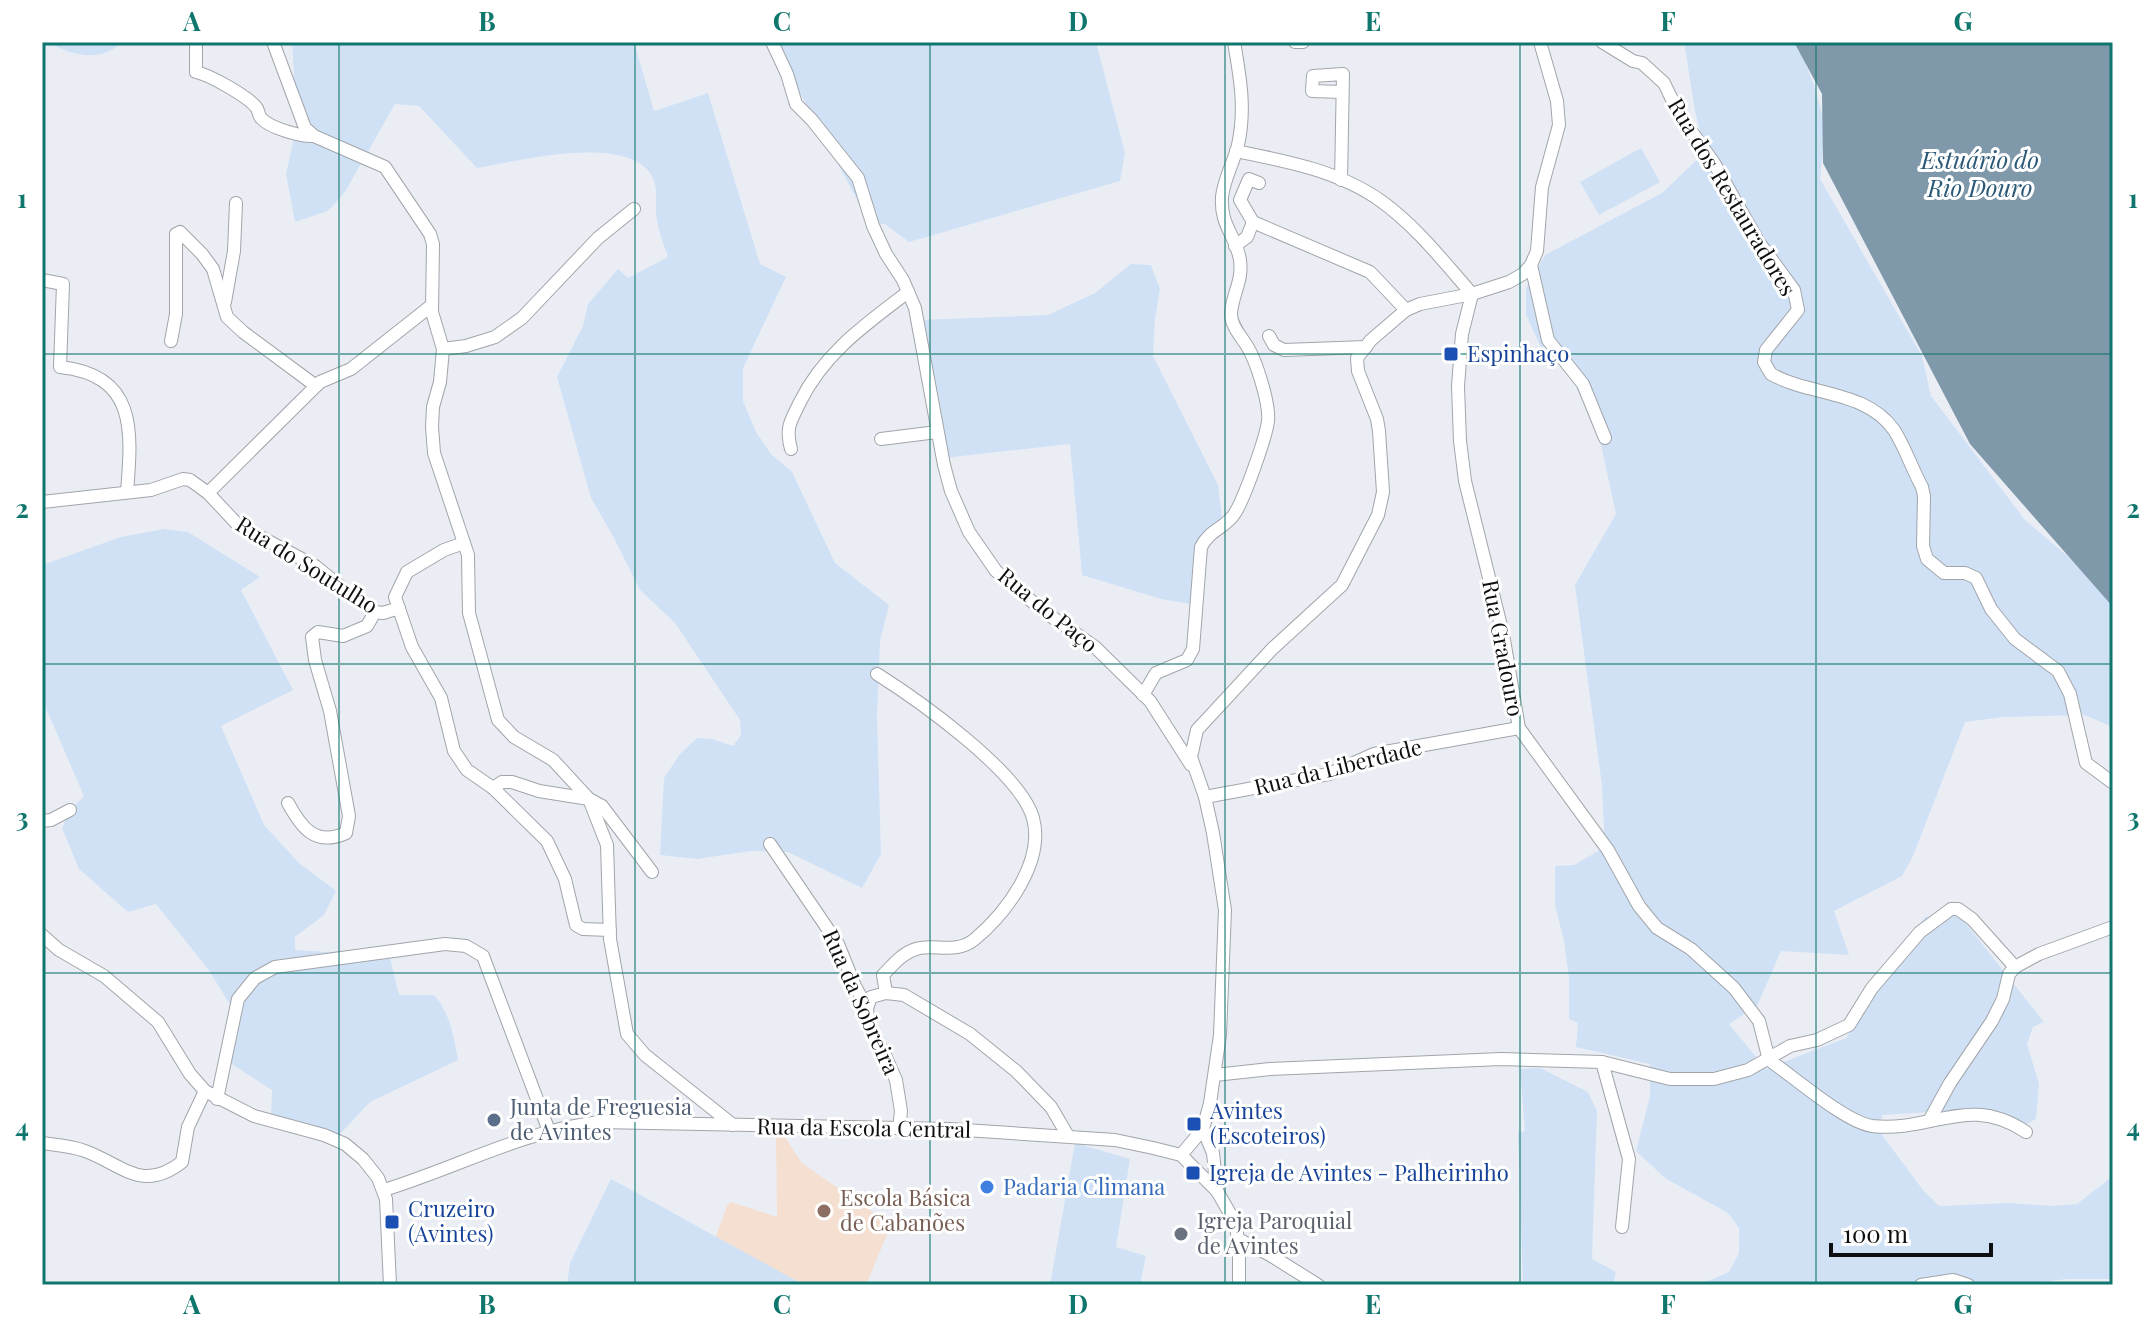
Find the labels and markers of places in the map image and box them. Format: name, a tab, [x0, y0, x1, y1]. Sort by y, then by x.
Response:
place label: Espinhaço	[1467, 338, 1569, 368]
marker: Espinhaço	[1442, 345, 1460, 363]
place label: Junta de Freguesia de Avintes	[509, 1091, 692, 1146]
place label: Avintes (Escoteiros)	[1209, 1095, 1326, 1150]
marker: Junta de Freguesia de Avintes	[485, 1111, 503, 1129]
marker: Avintes (Escoteiros)	[1185, 1115, 1203, 1133]
place label: Igreja de Avintes - Palheirinho	[1209, 1157, 1509, 1187]
marker: Igreja de Avintes - Palheirinho	[1184, 1164, 1202, 1182]
place label: Padaria Climana	[1003, 1171, 1165, 1201]
marker: Padaria Climana	[978, 1178, 996, 1196]
place label: Escola Básica de Cabanões	[840, 1182, 971, 1237]
place label: Cruzeiro (Avintes)	[408, 1193, 495, 1248]
marker: Escola Básica de Cabanões	[815, 1202, 833, 1220]
place label: Igreja Paroquial de Avintes	[1197, 1205, 1352, 1260]
marker: Cruzeiro (Avintes)	[383, 1213, 401, 1231]
marker: Igreja Paroquial de Avintes	[1172, 1225, 1190, 1243]

